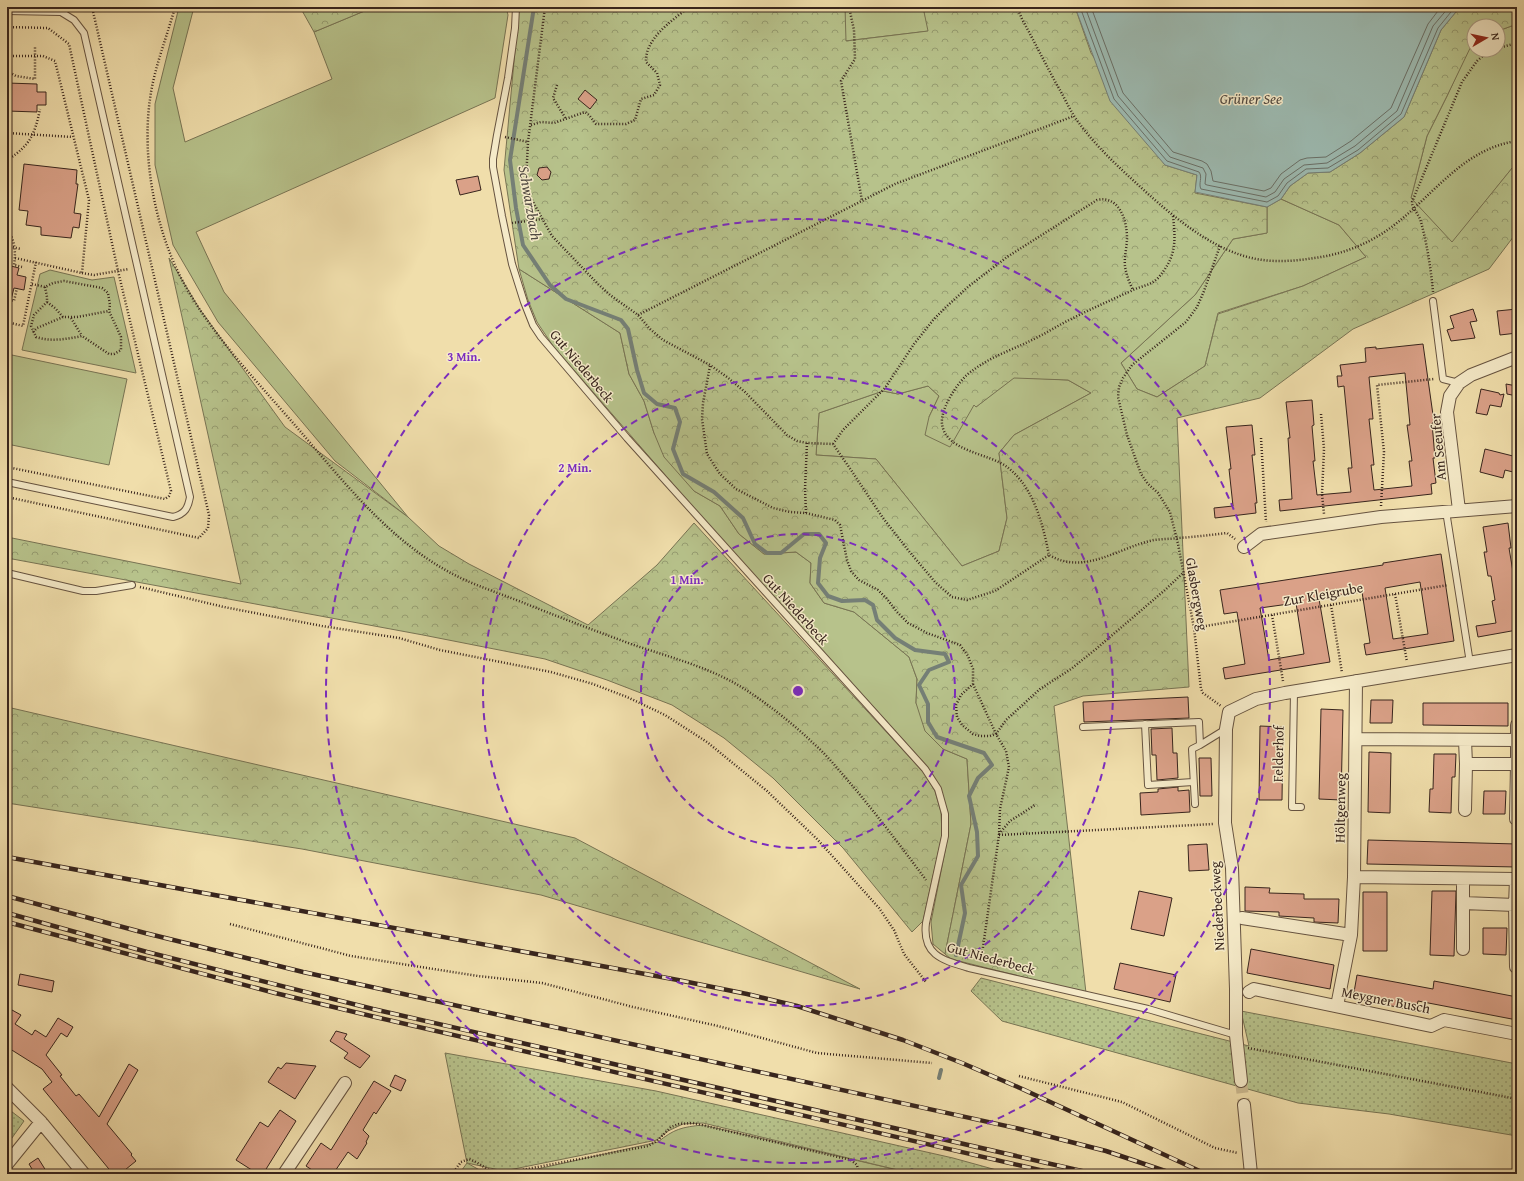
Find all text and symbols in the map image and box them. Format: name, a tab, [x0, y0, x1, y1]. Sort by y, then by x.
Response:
north arrow	[1466, 18, 1506, 58]
text: N	[1487, 32, 1504, 42]
water label: Grüner See	[1220, 88, 1282, 109]
water label: Schwarzbach	[514, 164, 547, 242]
street label: Gut Niederbeck	[545, 325, 619, 408]
text: 3 Min.	[447, 348, 481, 365]
street label: Am Seeufer	[1425, 412, 1451, 481]
text: 2 Min.	[558, 459, 592, 476]
street label: Glasbergweg	[1181, 556, 1213, 632]
street label: Gut Niederbeck	[758, 569, 834, 650]
text: 1 Min.	[670, 571, 704, 588]
street label: Zur Kleigrube	[1282, 577, 1365, 611]
centre of rings	[791, 684, 805, 698]
street label: Felderhof	[1268, 724, 1289, 782]
street label: Höltgenweg	[1329, 773, 1351, 843]
street label: Niederbeckweg	[1205, 861, 1229, 951]
street label: Gut Niederbeck	[945, 937, 1038, 980]
street label: Meygner Busch	[1340, 982, 1432, 1018]

